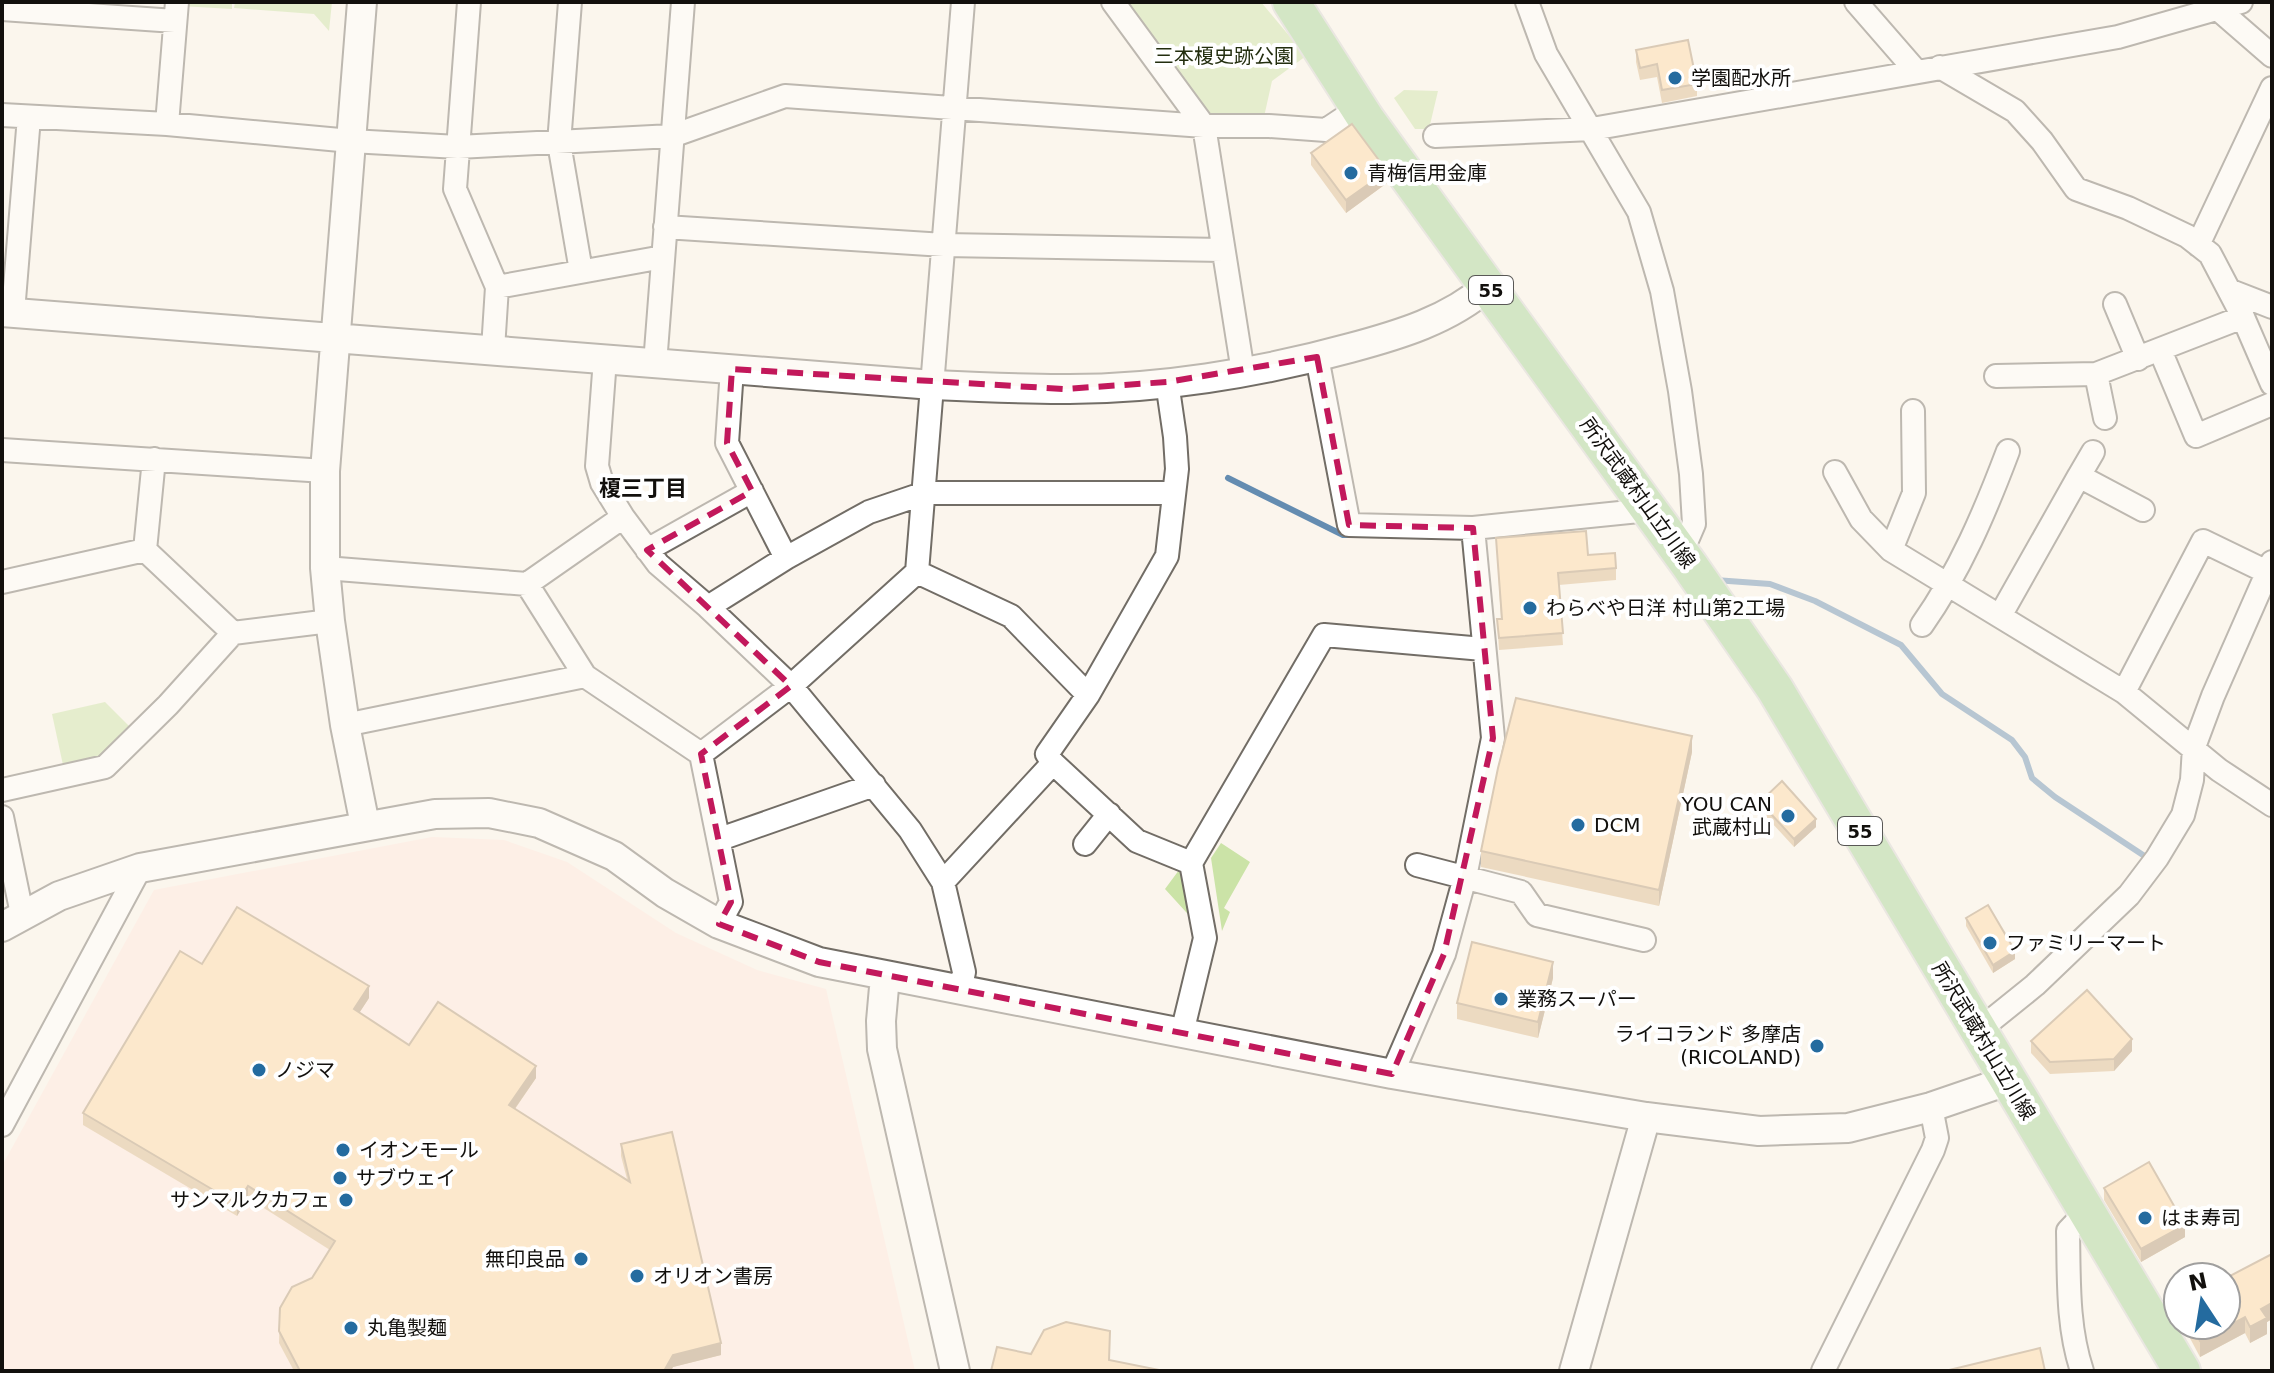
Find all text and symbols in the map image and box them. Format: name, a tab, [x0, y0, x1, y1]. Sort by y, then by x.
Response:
park label: 三本榎史跡公園	[1154, 44, 1294, 68]
place label: 学園配水所	[1691, 66, 1791, 90]
marker: 学園配水所	[1666, 69, 1684, 87]
place label: 青梅信用金庫	[1367, 161, 1487, 185]
marker: 青梅信用金庫	[1342, 164, 1360, 182]
road number: 55	[1469, 276, 1513, 304]
street label: 所沢武蔵村山立川線	[1575, 413, 1701, 573]
district label: 榎三丁目	[599, 476, 687, 501]
place label: わらべや日洋 村山第2工場	[1546, 596, 1785, 620]
marker: わらべや日洋 村山第2工場	[1521, 599, 1539, 617]
place label: YOU CAN 武蔵村山	[1681, 792, 1772, 839]
marker: YOU CAN 武蔵村山	[1779, 807, 1797, 825]
place label: DCM	[1594, 813, 1641, 837]
marker: DCM	[1569, 816, 1587, 834]
road number: 55	[1838, 817, 1882, 845]
place label: ファミリーマート	[2006, 931, 2166, 955]
marker: ファミリーマート	[1981, 934, 1999, 952]
street label: 所沢武蔵村山立川線	[1927, 958, 2041, 1124]
place label: 業務スーパー	[1517, 987, 1637, 1011]
marker: 業務スーパー	[1492, 990, 1510, 1008]
place label: ライコランド 多摩店 (RICOLAND)	[1615, 1022, 1801, 1069]
marker: ライコランド 多摩店 (RICOLAND)	[1808, 1037, 1826, 1055]
place label: ノジマ	[275, 1058, 335, 1082]
marker: ノジマ	[250, 1061, 268, 1079]
place label: イオンモール	[359, 1138, 479, 1162]
marker: イオンモール	[334, 1141, 352, 1159]
place label: サブウェイ	[356, 1166, 456, 1190]
marker: サブウェイ	[331, 1169, 349, 1187]
place label: サンマルクカフェ	[170, 1188, 330, 1212]
marker: サンマルクカフェ	[337, 1191, 355, 1209]
place label: はま寿司	[2161, 1206, 2241, 1230]
marker: はま寿司	[2136, 1209, 2154, 1227]
place label: 無印良品	[485, 1247, 565, 1271]
marker: 無印良品	[572, 1250, 590, 1268]
north arrow	[2162, 1261, 2242, 1341]
place label: オリオン書房	[653, 1264, 773, 1288]
marker: オリオン書房	[628, 1267, 646, 1285]
text: N	[2186, 1268, 2210, 1296]
place label: 丸亀製麺	[367, 1316, 447, 1340]
marker: 丸亀製麺	[342, 1319, 360, 1337]

